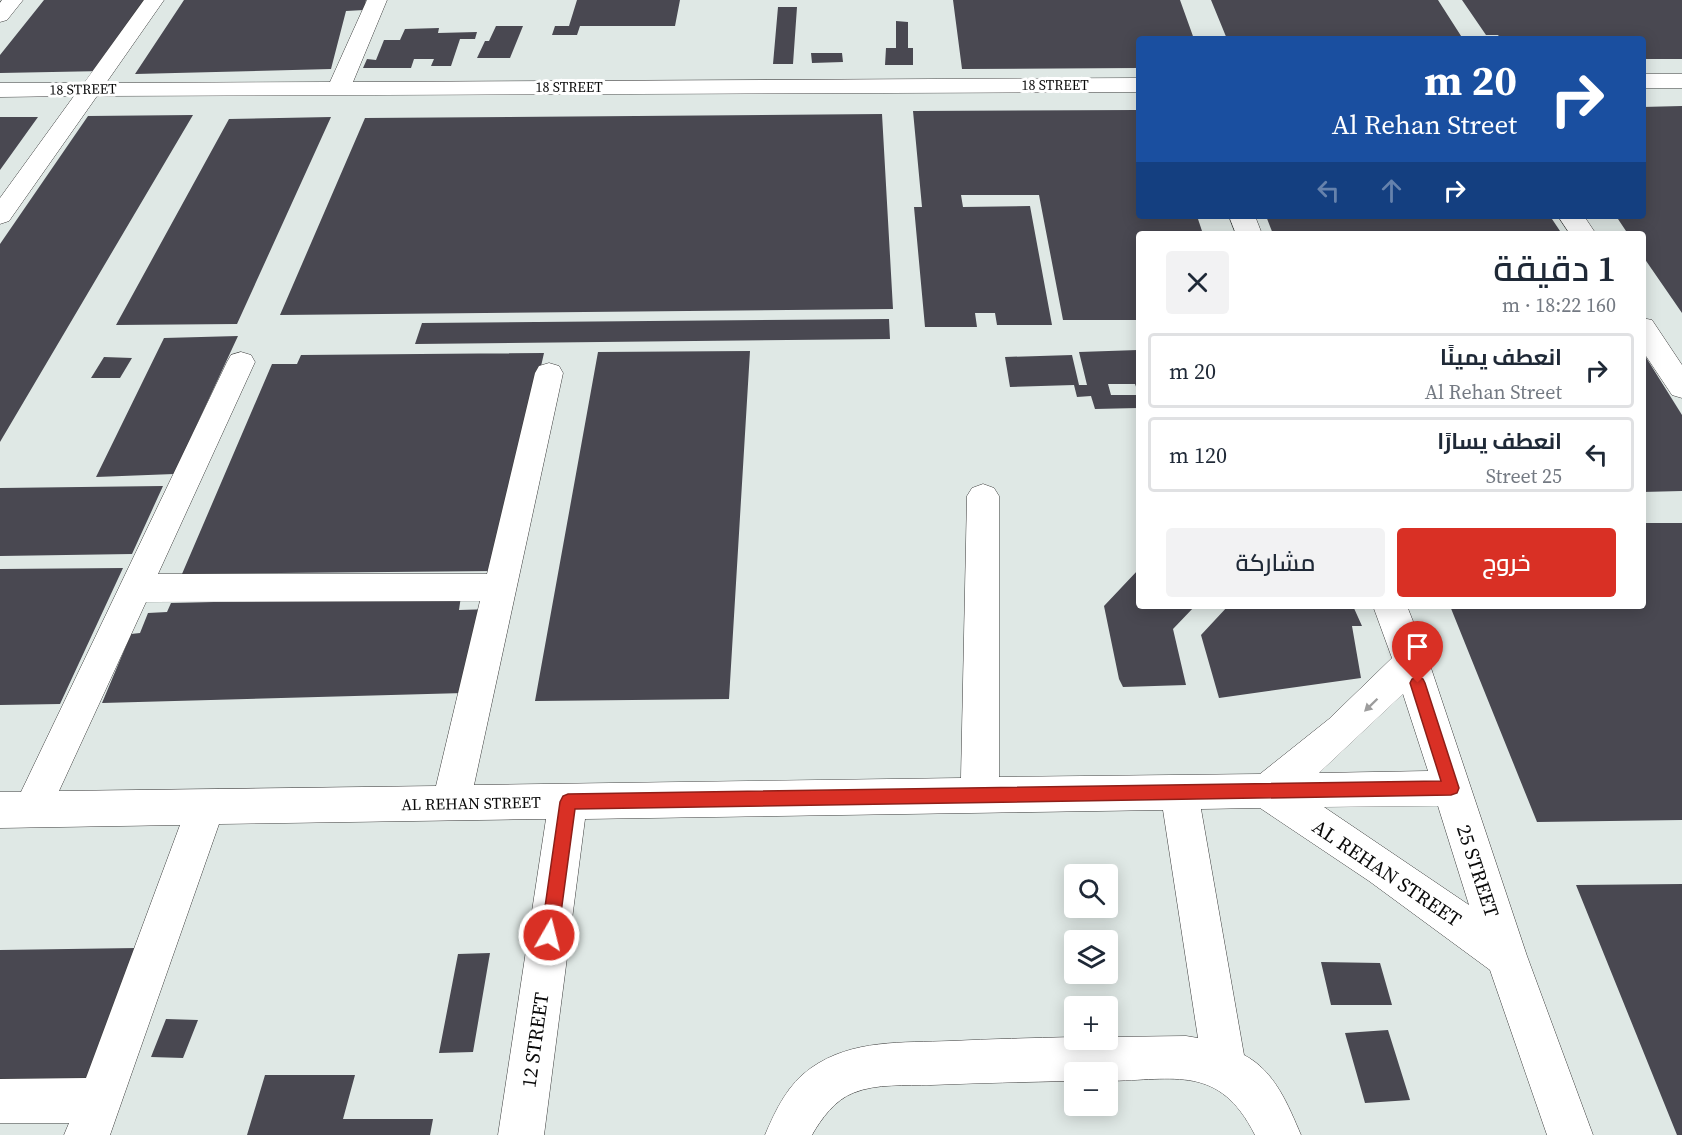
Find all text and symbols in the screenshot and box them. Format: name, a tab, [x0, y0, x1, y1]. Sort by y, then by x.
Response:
text: 20 m	[1424, 51, 1517, 109]
icon: right	[1538, 60, 1616, 138]
street label: 18 STREET	[1021, 75, 1089, 95]
street label: 18 STREET	[535, 77, 603, 97]
street label: 18 STREET	[49, 78, 117, 100]
text: Al Rehan Street	[1332, 106, 1517, 143]
icon: left	[1312, 174, 1345, 207]
icon: ahead	[1375, 174, 1408, 207]
icon: right	[1438, 174, 1471, 207]
text: 1 دقيقة	[1493, 244, 1616, 293]
button: close	[1166, 251, 1229, 314]
text: 160 m · 18:22	[1502, 291, 1616, 319]
text: انعطف يمينًا	[1440, 342, 1562, 372]
icon: right	[1580, 354, 1613, 387]
text: 20 m	[1169, 356, 1216, 386]
text: Al Rehan Street	[1425, 378, 1562, 406]
text: انعطف يسارًا	[1437, 426, 1562, 456]
icon: left	[1580, 438, 1613, 471]
text: 120 m	[1169, 440, 1227, 470]
text: 25 Street	[1486, 462, 1562, 490]
button: مشاركة	[1166, 528, 1385, 597]
button: خروج	[1397, 528, 1616, 597]
pin	[1392, 621, 1443, 683]
icon: arrive	[1401, 630, 1434, 663]
one-way arrow	[1364, 697, 1378, 711]
street label: AL REHAN STREET	[401, 791, 541, 815]
street label: AL REHAN STREET	[1307, 813, 1467, 933]
street label: 25 STREET	[1450, 821, 1506, 921]
map controls	[1064, 864, 1118, 1116]
button: search	[1064, 864, 1118, 918]
position arrow	[517, 903, 581, 967]
button: layers	[1064, 930, 1118, 984]
street label: 12 STREET	[514, 991, 556, 1089]
button: +	[1064, 996, 1118, 1050]
button: −	[1064, 1062, 1118, 1116]

